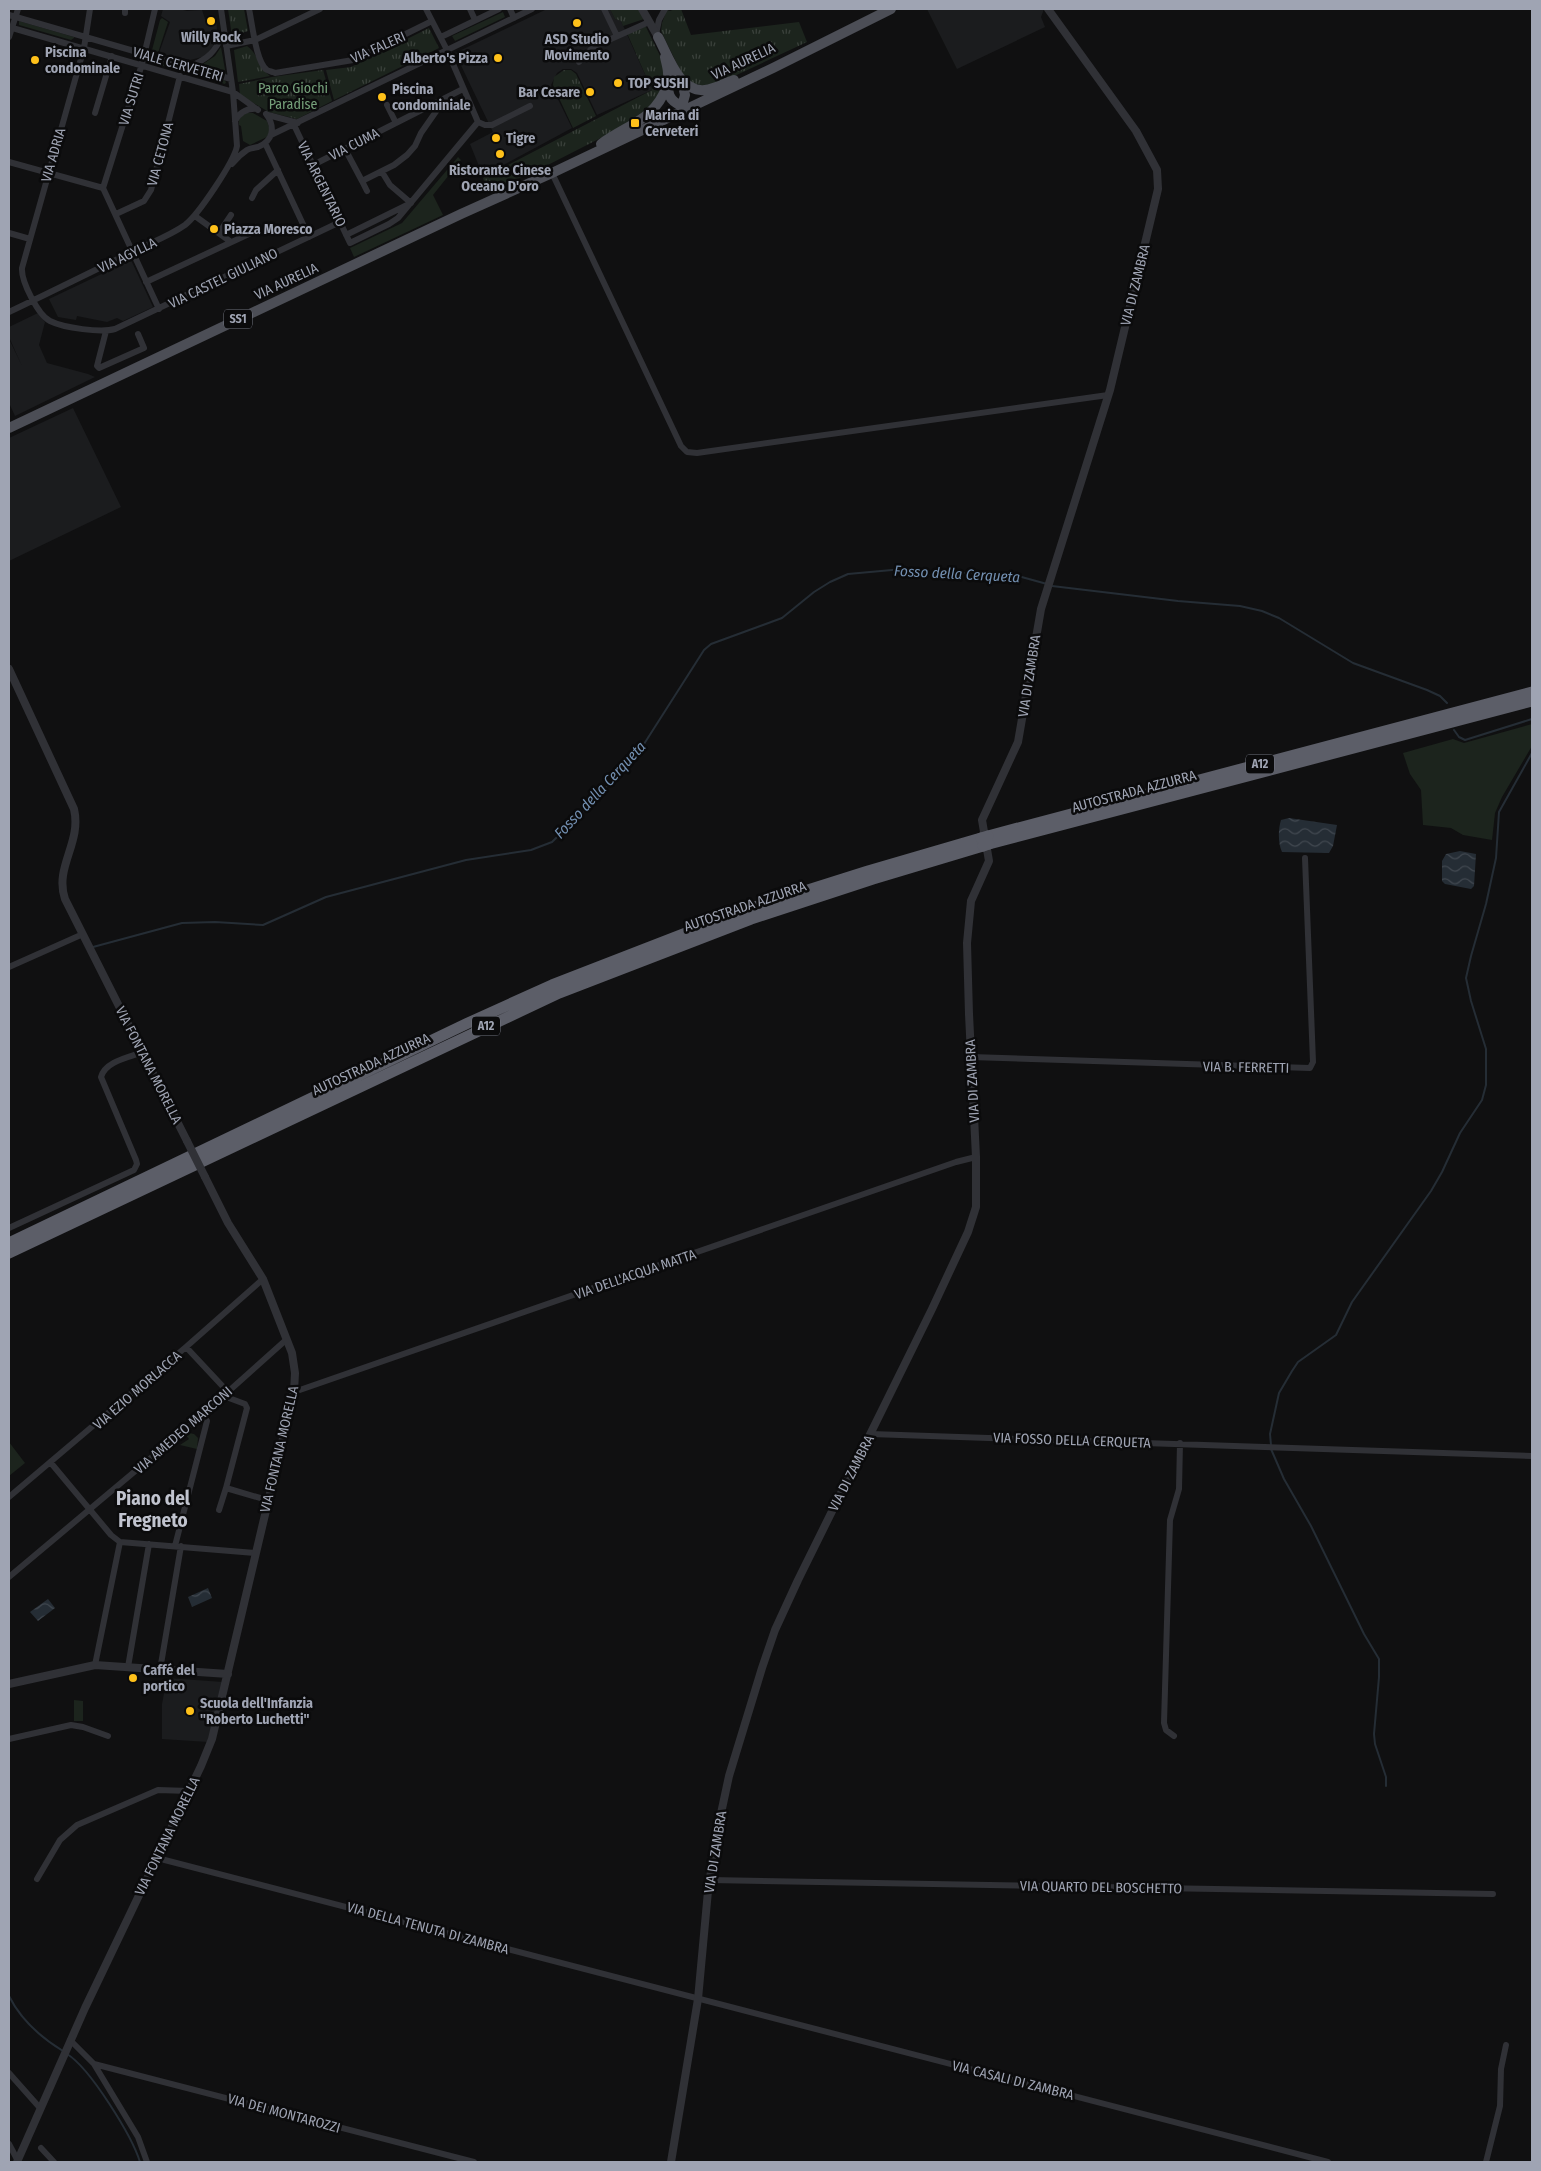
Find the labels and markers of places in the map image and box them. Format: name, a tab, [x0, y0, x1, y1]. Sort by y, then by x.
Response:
marker: Willy Rock	[205, 15, 217, 27]
marker: ASD Studio Movimento	[571, 17, 583, 29]
place label: Willy Rock	[181, 29, 242, 46]
place label: ASD Studio Movimento	[544, 31, 610, 64]
place label: Piscina condominale	[45, 44, 120, 77]
place label: Alberto's Pizza	[402, 50, 488, 67]
marker: Alberto's Pizza	[492, 52, 504, 64]
marker: Piscina condominale	[29, 54, 41, 66]
place label: TOP SUSHI	[628, 75, 689, 92]
marker: TOP SUSHI	[612, 77, 624, 89]
place label: Piscina condominiale	[392, 81, 471, 114]
place label: Bar Cesare	[518, 84, 580, 101]
marker: Bar Cesare	[584, 86, 596, 98]
marker: Piscina condominiale	[376, 91, 388, 103]
place label: Marina di Cerveteri	[645, 107, 700, 140]
marker: Marina di Cerveteri	[629, 117, 641, 129]
place label: Tigre	[506, 130, 535, 147]
marker: Tigre	[490, 132, 502, 144]
marker: Ristorante Cinese Oceano D'oro	[494, 148, 506, 160]
place label: Ristorante Cinese Oceano D'oro	[449, 162, 551, 195]
place label: Piazza Moresco	[224, 221, 313, 238]
marker: Piazza Moresco	[208, 223, 220, 235]
place label: Caffé del portico	[143, 1662, 195, 1695]
marker: Caffé del portico	[127, 1672, 139, 1684]
place label: Scuola dell'Infanzia "Roberto Luchetti"	[200, 1695, 313, 1728]
marker: Scuola dell'Infanzia "Roberto Luchetti"	[184, 1705, 196, 1717]

